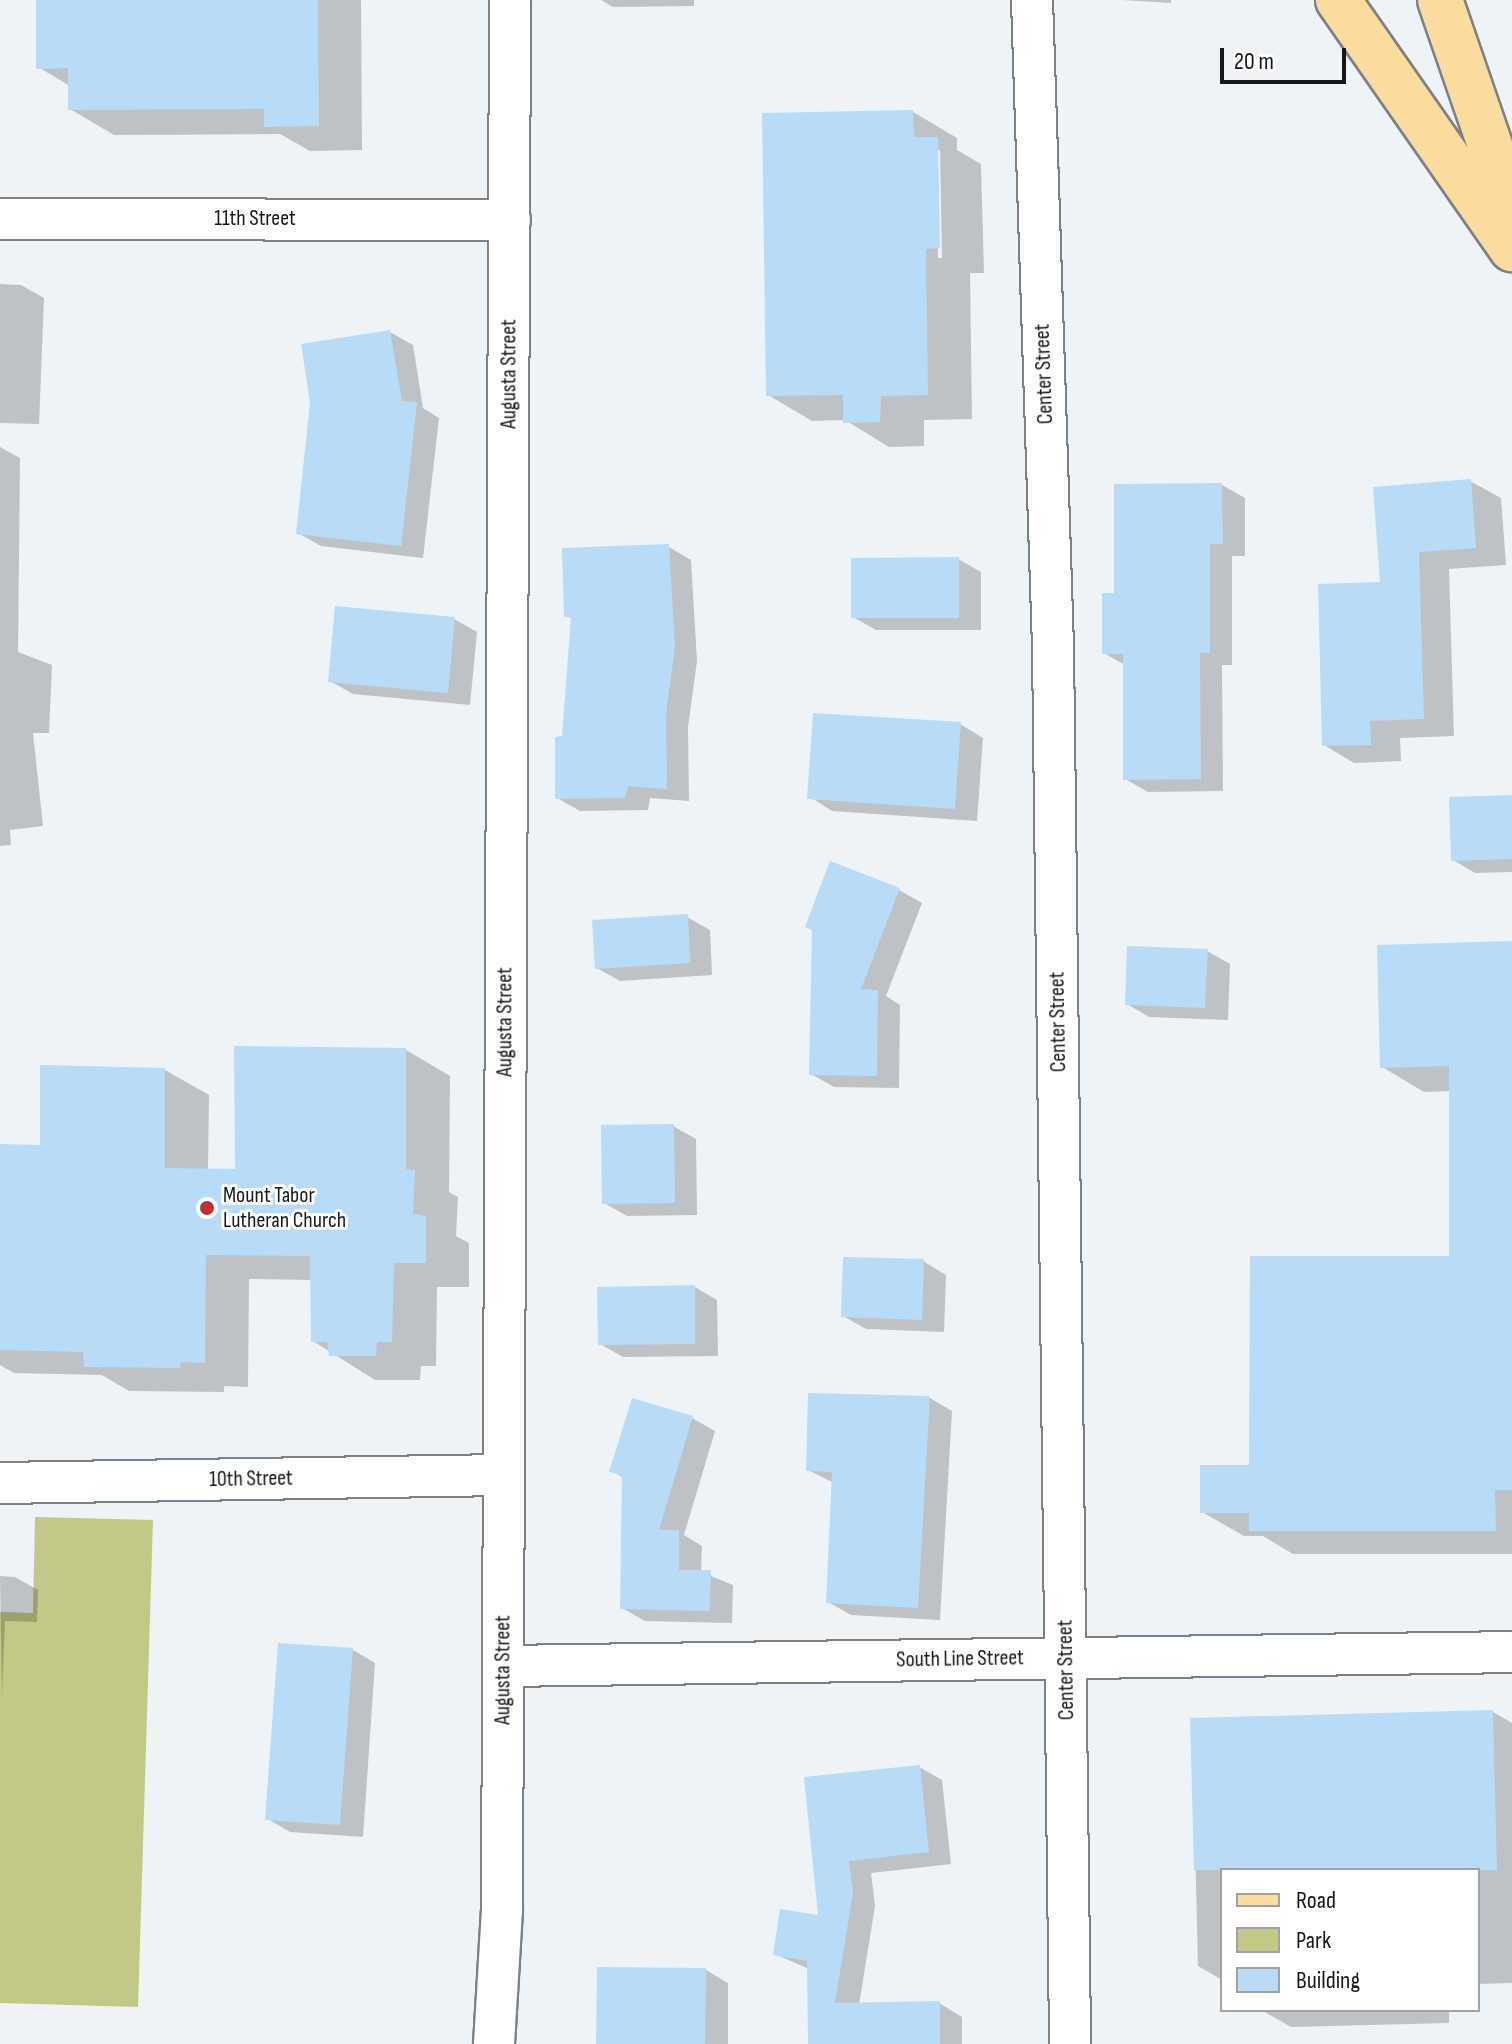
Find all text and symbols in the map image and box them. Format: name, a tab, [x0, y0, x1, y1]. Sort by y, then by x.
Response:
scale bar	[1224, 32, 1350, 82]
text: 20 m	[1234, 47, 1274, 76]
street label: 11th Street	[214, 206, 296, 232]
street label: Augusta Street	[496, 319, 522, 429]
street label: Center Street	[1029, 323, 1059, 425]
street label: Augusta Street	[492, 967, 518, 1077]
street label: Center Street	[1044, 972, 1072, 1072]
place label: Mount Tabor Lutheran Church	[223, 1182, 346, 1234]
marker: Mount Tabor Lutheran Church	[198, 1199, 216, 1217]
street label: 10th Street	[209, 1465, 293, 1493]
street label: Augusta Street	[490, 1615, 516, 1725]
street label: Center Street	[1052, 1620, 1080, 1720]
street label: South Line Street	[896, 1645, 1024, 1673]
legend	[1220, 1868, 1480, 2012]
text: Road	[1296, 1886, 1336, 1915]
text: Park	[1296, 1926, 1331, 1955]
text: Building	[1296, 1966, 1360, 1995]

